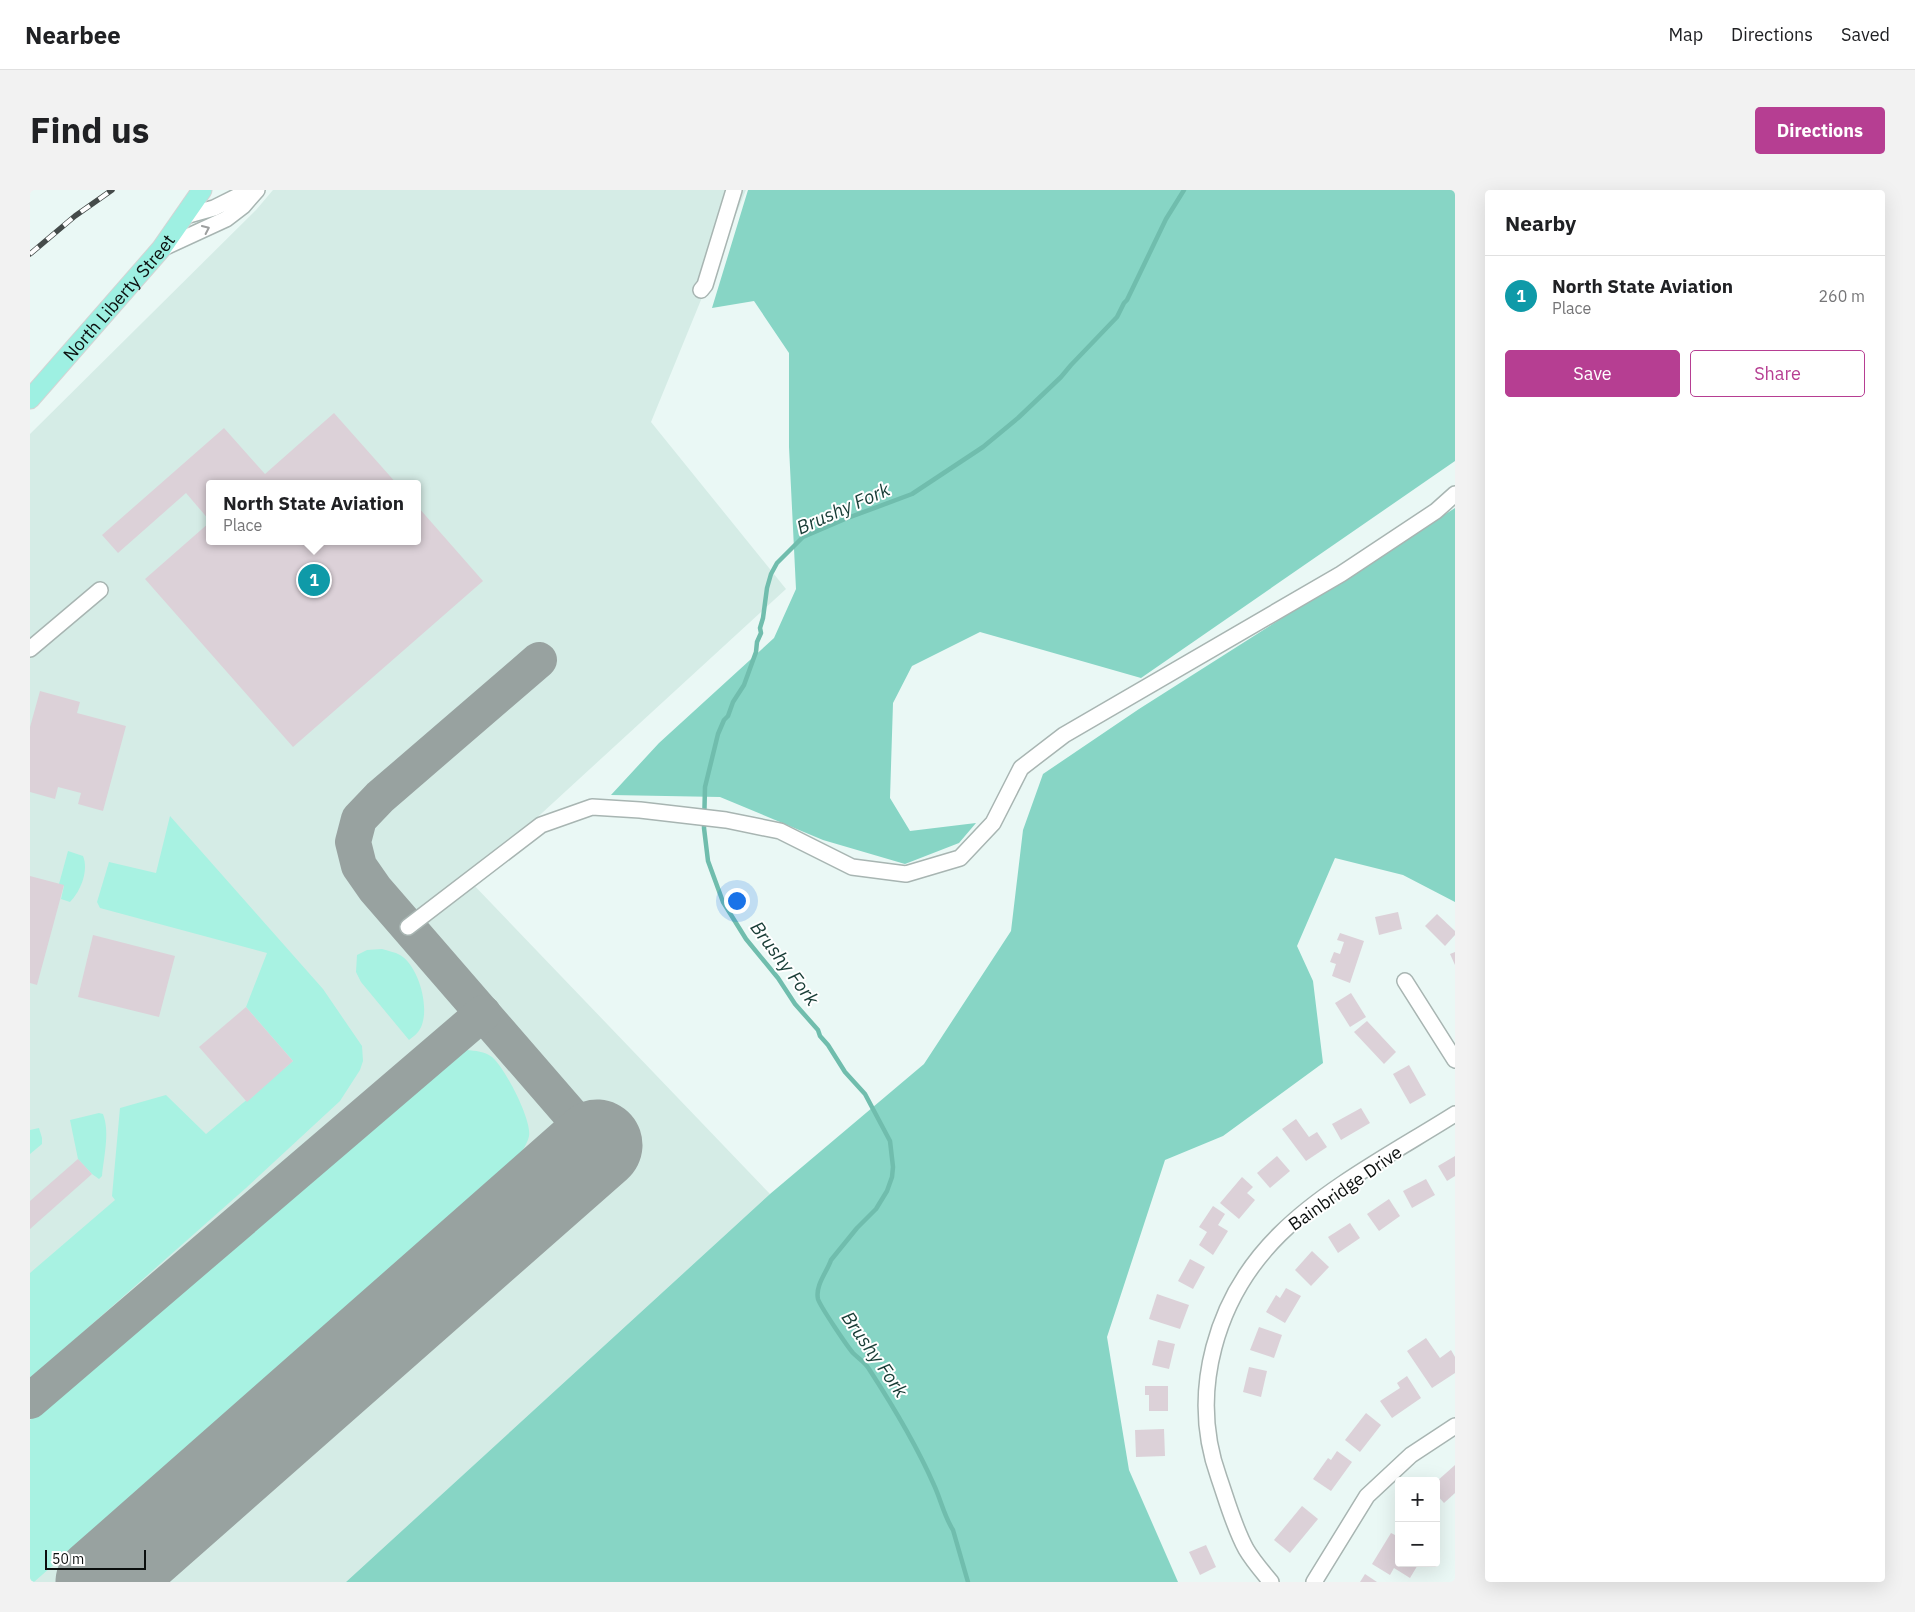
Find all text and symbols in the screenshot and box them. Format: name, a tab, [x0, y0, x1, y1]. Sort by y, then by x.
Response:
text: Nearbee	[25, 19, 121, 51]
text: Map	[1668, 23, 1703, 46]
text: Directions	[1731, 23, 1813, 46]
text: Saved	[1841, 23, 1890, 46]
text: Find us	[30, 107, 149, 153]
button: Directions	[1755, 107, 1885, 154]
text: Nearby	[1505, 209, 1576, 237]
one-way arrow	[201, 225, 210, 235]
street label: North Liberty Street	[58, 229, 179, 365]
text: North State Aviation	[1552, 274, 1733, 298]
text: 1	[1516, 286, 1526, 306]
text: 260 m	[1818, 286, 1865, 306]
text: Place	[1552, 298, 1591, 318]
button: Save	[1505, 350, 1680, 397]
button: Share	[1690, 350, 1865, 397]
water label: Brushy Fork	[793, 476, 894, 539]
popup	[206, 480, 421, 545]
text: North State Aviation	[223, 491, 404, 515]
text: Place	[223, 515, 262, 535]
pin: 1	[298, 561, 330, 599]
your location	[724, 888, 750, 914]
water label: Brushy Fork	[745, 916, 825, 1011]
street label: Bainbridge Drive	[1284, 1140, 1406, 1236]
water label: Brushy Fork	[837, 1306, 914, 1403]
map controls	[1395, 1477, 1440, 1567]
button: +	[1395, 1477, 1440, 1522]
button: −	[1395, 1522, 1440, 1567]
scale bar	[45, 1547, 146, 1570]
text: 50 m	[52, 1550, 84, 1568]

